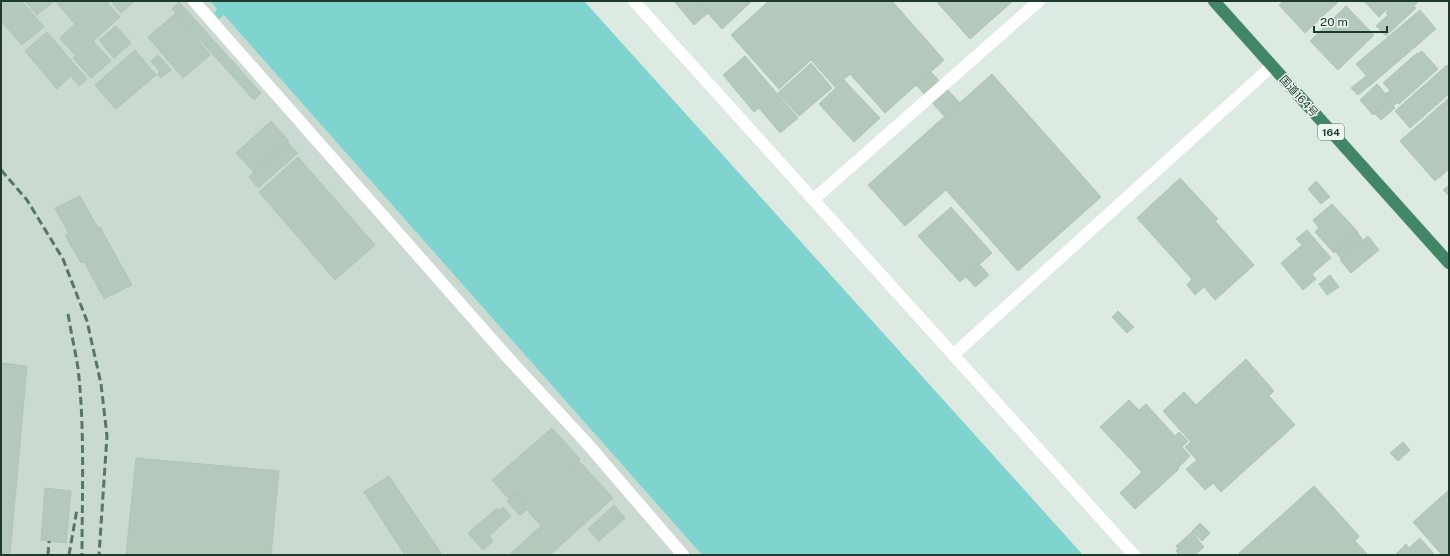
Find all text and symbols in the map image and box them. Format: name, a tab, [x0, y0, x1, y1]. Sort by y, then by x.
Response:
scale bar	[1314, 8, 1387, 34]
text: 20 m	[1320, 15, 1348, 29]
street label: 国道164号	[1277, 73, 1321, 119]
road number: 164	[1318, 124, 1344, 140]

